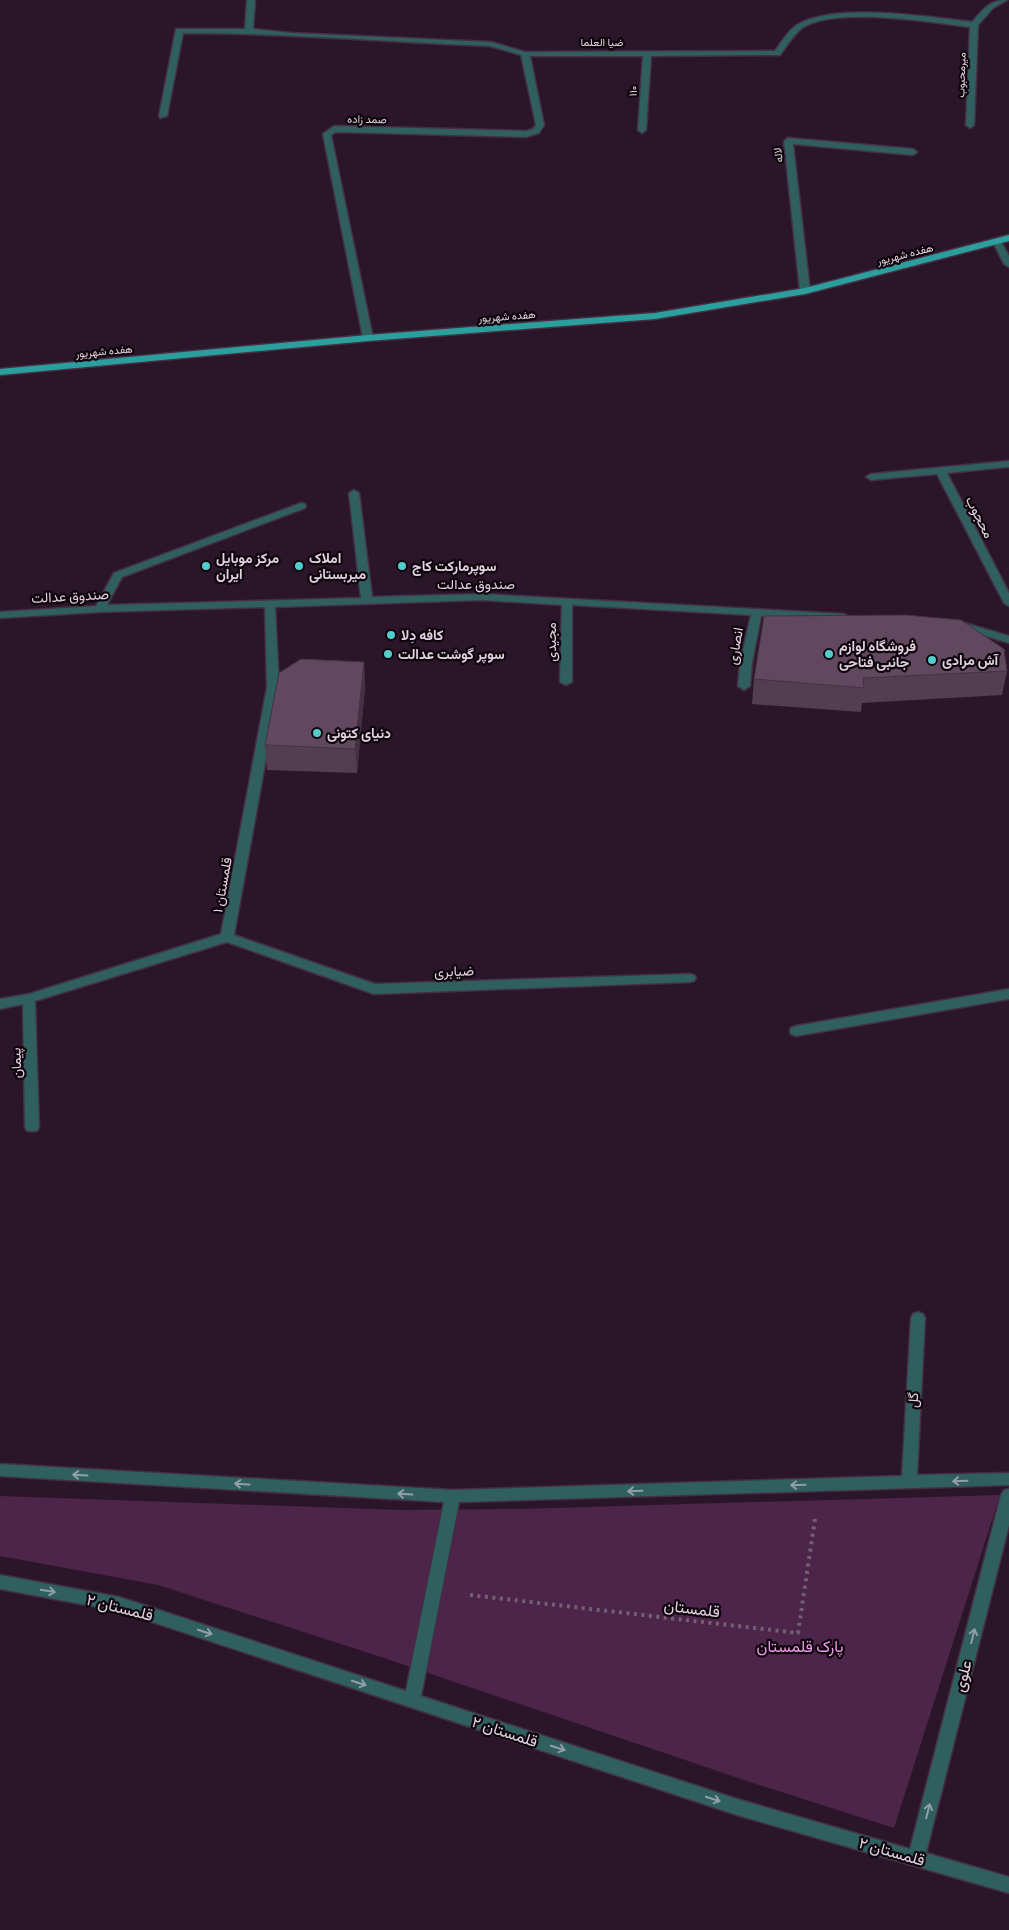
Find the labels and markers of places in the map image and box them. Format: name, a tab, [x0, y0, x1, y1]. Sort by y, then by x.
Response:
place label: مرکز موبایل ایران	[216, 549, 280, 583]
place label: املاک میربستانی	[309, 549, 366, 583]
place label: سوپرمارکت کاج	[412, 557, 496, 576]
marker: مرکز موبایل ایران	[200, 560, 212, 572]
marker: املاک میربستانی	[293, 560, 305, 572]
marker: سوپرمارکت کاج	[396, 560, 408, 572]
place label: کافه دِلا	[401, 626, 443, 644]
marker: کافه دِلا	[385, 629, 397, 641]
place label: فروشگاه لوازم جانبی فتاحی	[839, 637, 916, 671]
place label: سوپر گوشت عدالت	[398, 645, 505, 664]
marker: سوپر گوشت عدالت	[382, 648, 394, 660]
marker: فروشگاه لوازم جانبی فتاحی	[823, 648, 835, 660]
place label: آش مرادی	[942, 651, 1000, 669]
marker: آش مرادی	[926, 654, 938, 666]
place label: دنیای کتونی	[327, 724, 391, 742]
marker: دنیای کتونی	[311, 727, 323, 739]

